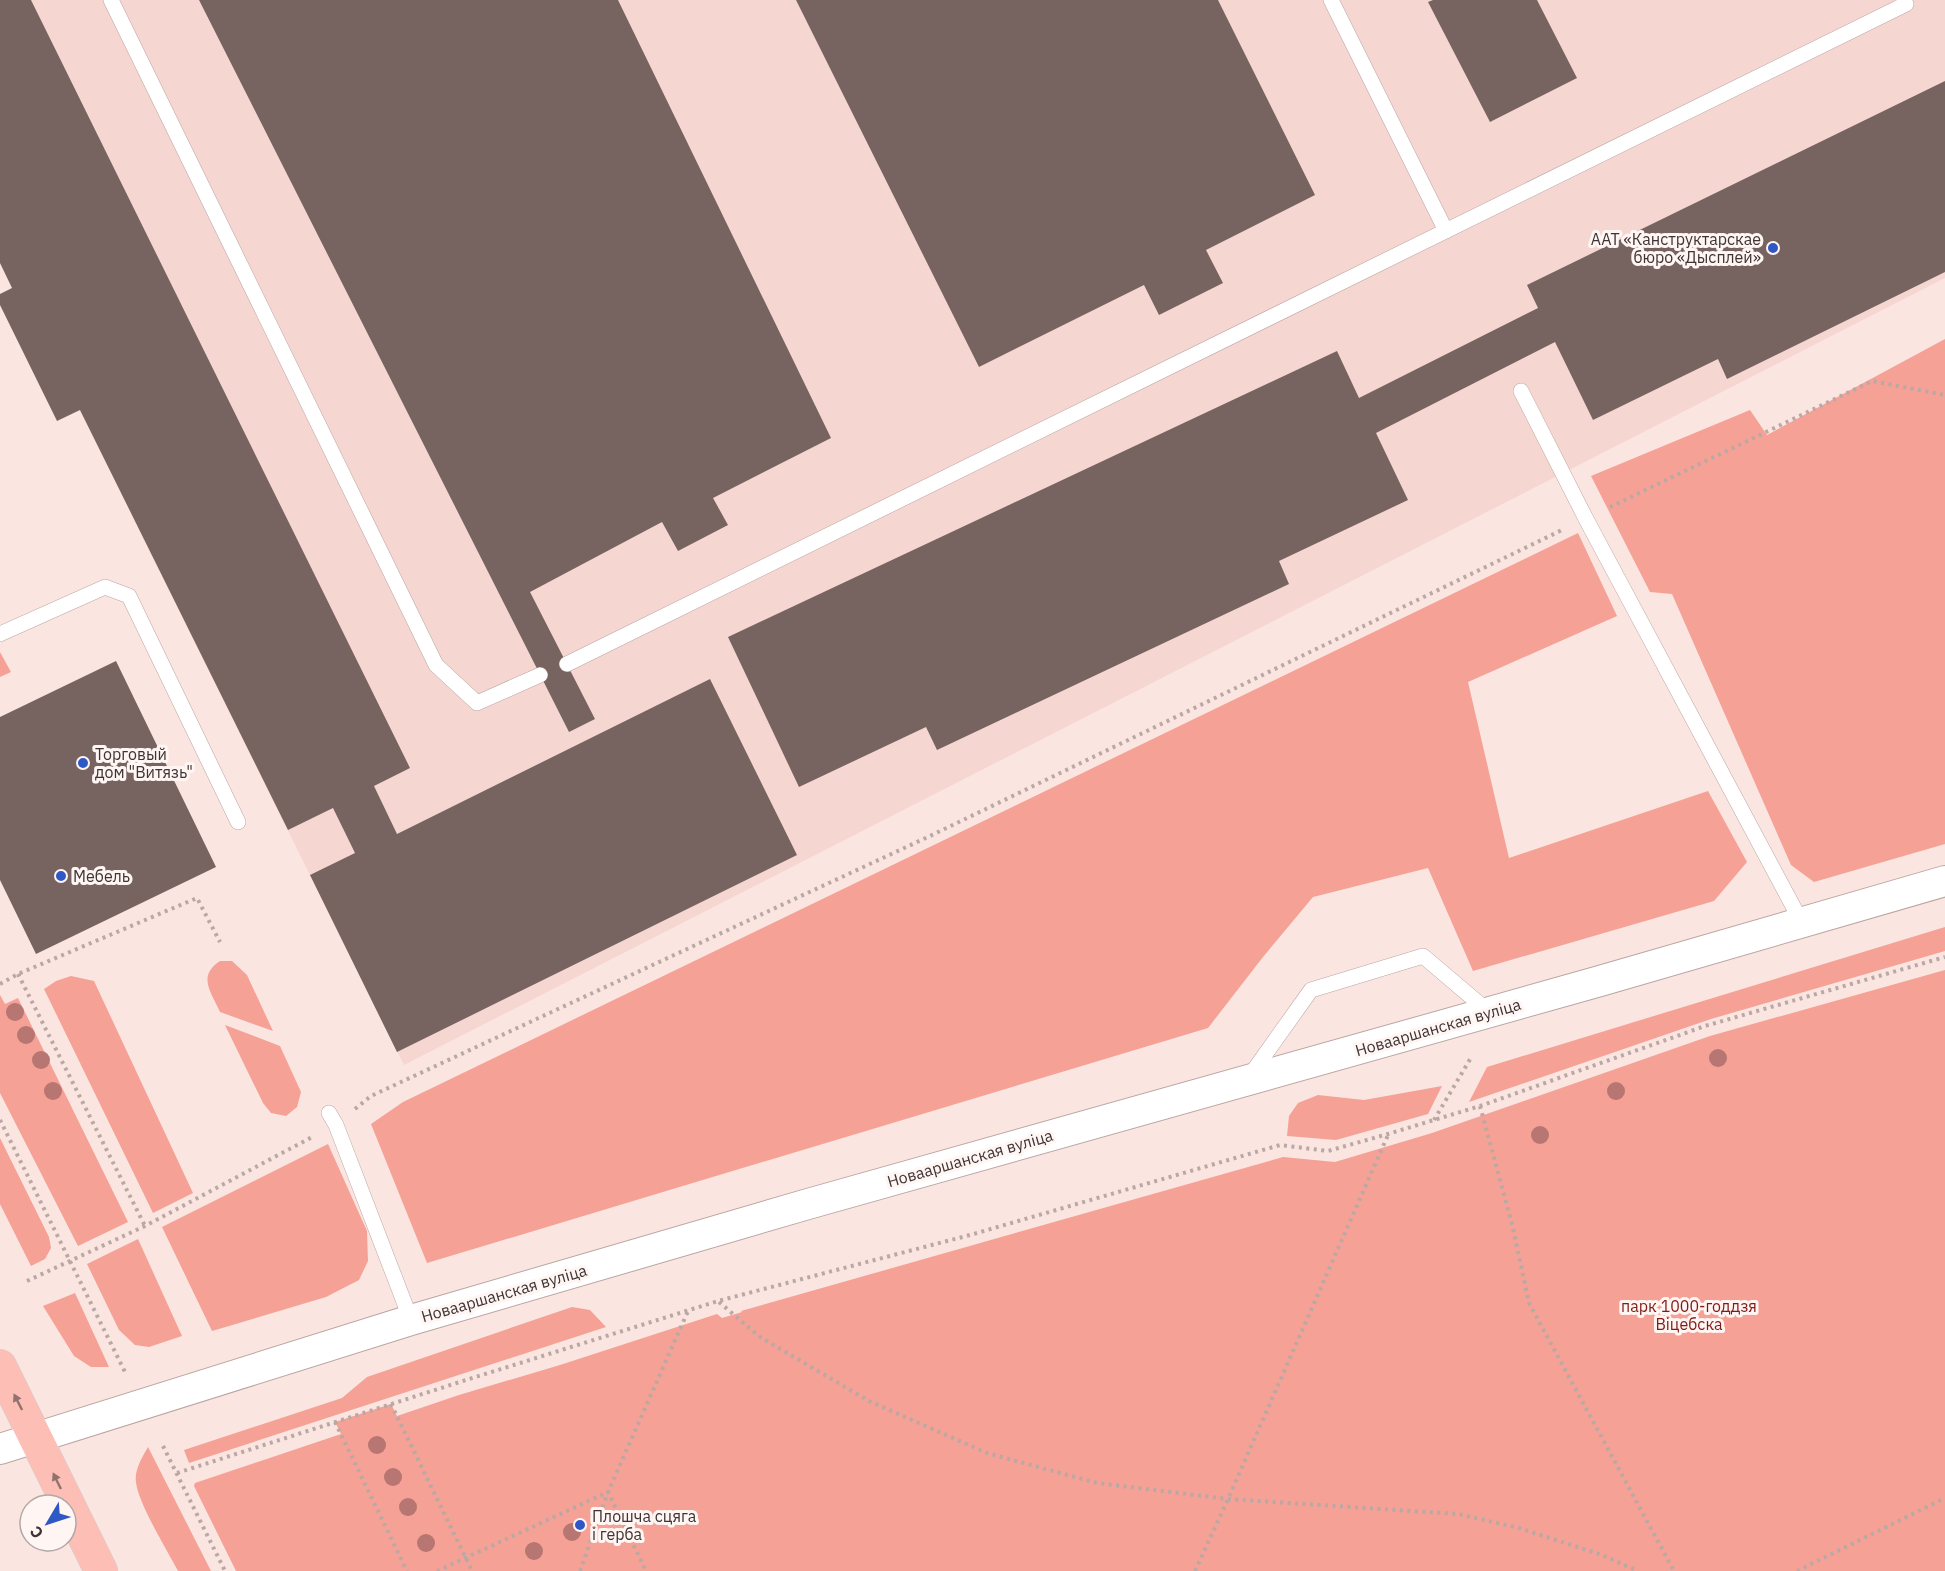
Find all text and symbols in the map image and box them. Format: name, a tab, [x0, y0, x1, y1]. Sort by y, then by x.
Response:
place label: ААТ «Канструктарскае бюро «Дысплей»	[1591, 229, 1761, 267]
marker: ААТ «Канструктарскае бюро «Дысплей»	[1766, 241, 1780, 255]
place label: Торговый дом "Витязь"	[95, 744, 193, 782]
marker: Торговый дом "Витязь"	[76, 756, 90, 770]
place label: Мебель	[73, 866, 130, 886]
marker: Мебель	[54, 869, 68, 883]
street label: Новааршанская вуліца	[1353, 994, 1524, 1060]
street label: Новааршанская вуліца	[885, 1125, 1056, 1191]
street label: Новааршанская вуліца	[419, 1260, 590, 1326]
park label: парк 1000-годдзя Віцебска	[1621, 1296, 1757, 1334]
one-way arrow	[13, 1393, 22, 1410]
one-way arrow	[52, 1472, 62, 1489]
north arrow	[18, 1493, 78, 1553]
place label: Плошча сцяга і герба	[592, 1506, 697, 1544]
marker: Плошча сцяга і герба	[573, 1518, 587, 1532]
text: С	[25, 1522, 47, 1543]

